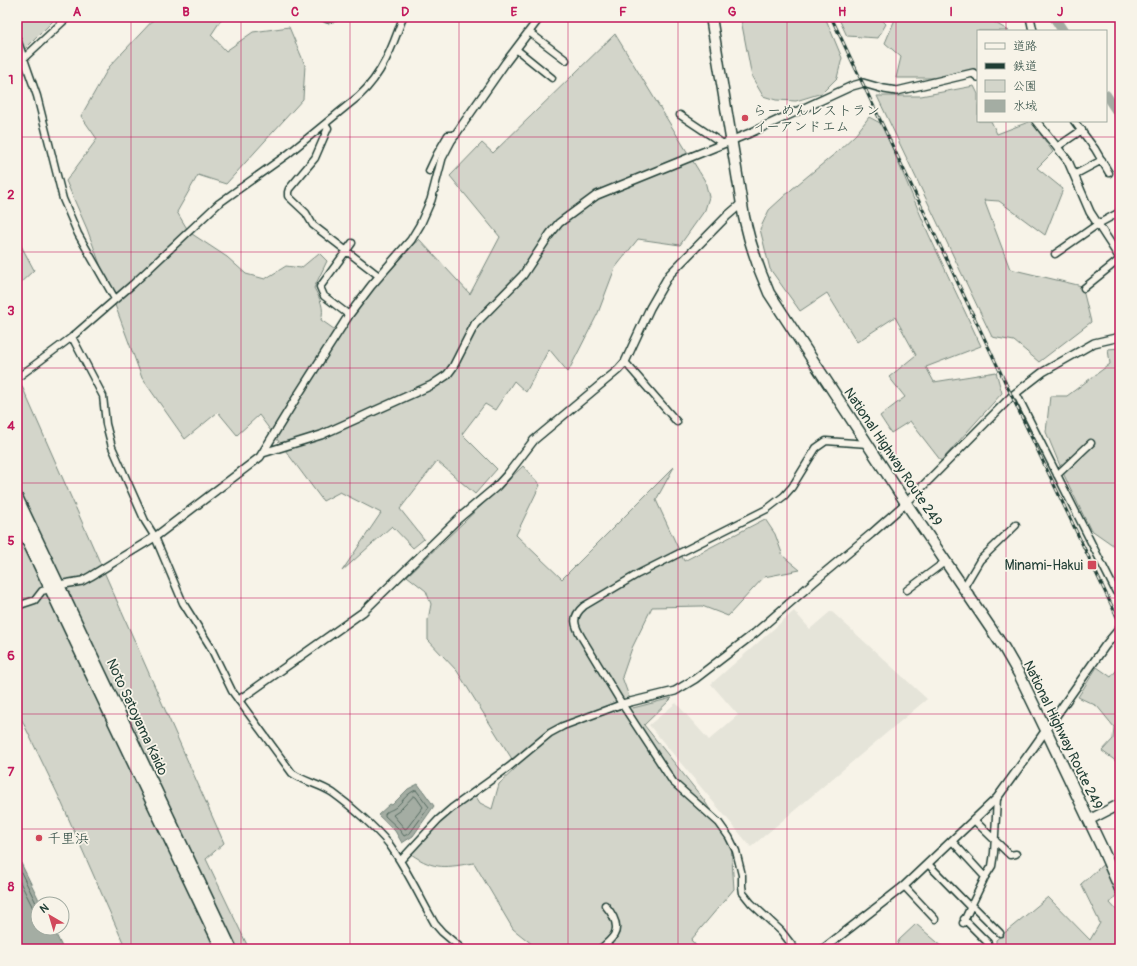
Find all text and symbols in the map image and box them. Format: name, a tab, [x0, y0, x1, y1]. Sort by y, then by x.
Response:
text: A	[73, 4, 82, 20]
text: B	[182, 4, 190, 20]
text: C	[291, 4, 299, 20]
text: D	[401, 4, 409, 20]
text: E	[511, 4, 518, 20]
text: F	[619, 4, 627, 20]
text: G	[728, 4, 737, 20]
text: H	[838, 4, 846, 20]
text: I	[949, 4, 953, 20]
text: J	[1057, 4, 1063, 20]
legend	[977, 30, 1107, 122]
text: 道路	[1013, 39, 1037, 54]
text: 鉄道	[1013, 59, 1037, 74]
text: 1	[8, 72, 14, 88]
text: 公園	[1013, 79, 1037, 94]
text: 水域	[1013, 99, 1037, 114]
place label: らーめんレストラン イーアンドエム	[753, 102, 880, 135]
marker: らーめんレストラン イーアンドエム	[740, 113, 750, 123]
text: 2	[7, 187, 15, 203]
text: 3	[7, 303, 15, 319]
street label: National Highway Route 249	[840, 385, 946, 529]
text: 4	[7, 418, 15, 434]
text: 5	[7, 533, 15, 549]
place label: Minami-Hakui	[1005, 557, 1084, 574]
marker: Minami-Hakui	[1086, 559, 1098, 571]
text: 6	[7, 648, 15, 664]
street label: Noto Satoyama Kaido	[103, 656, 172, 778]
street label: National Highway Route 249	[1020, 658, 1106, 812]
text: 7	[8, 764, 15, 780]
place label: 千里浜	[47, 830, 89, 847]
marker: 千里浜	[34, 833, 44, 843]
text: 8	[8, 879, 15, 895]
north arrow	[30, 896, 70, 936]
text: N	[37, 901, 52, 916]

